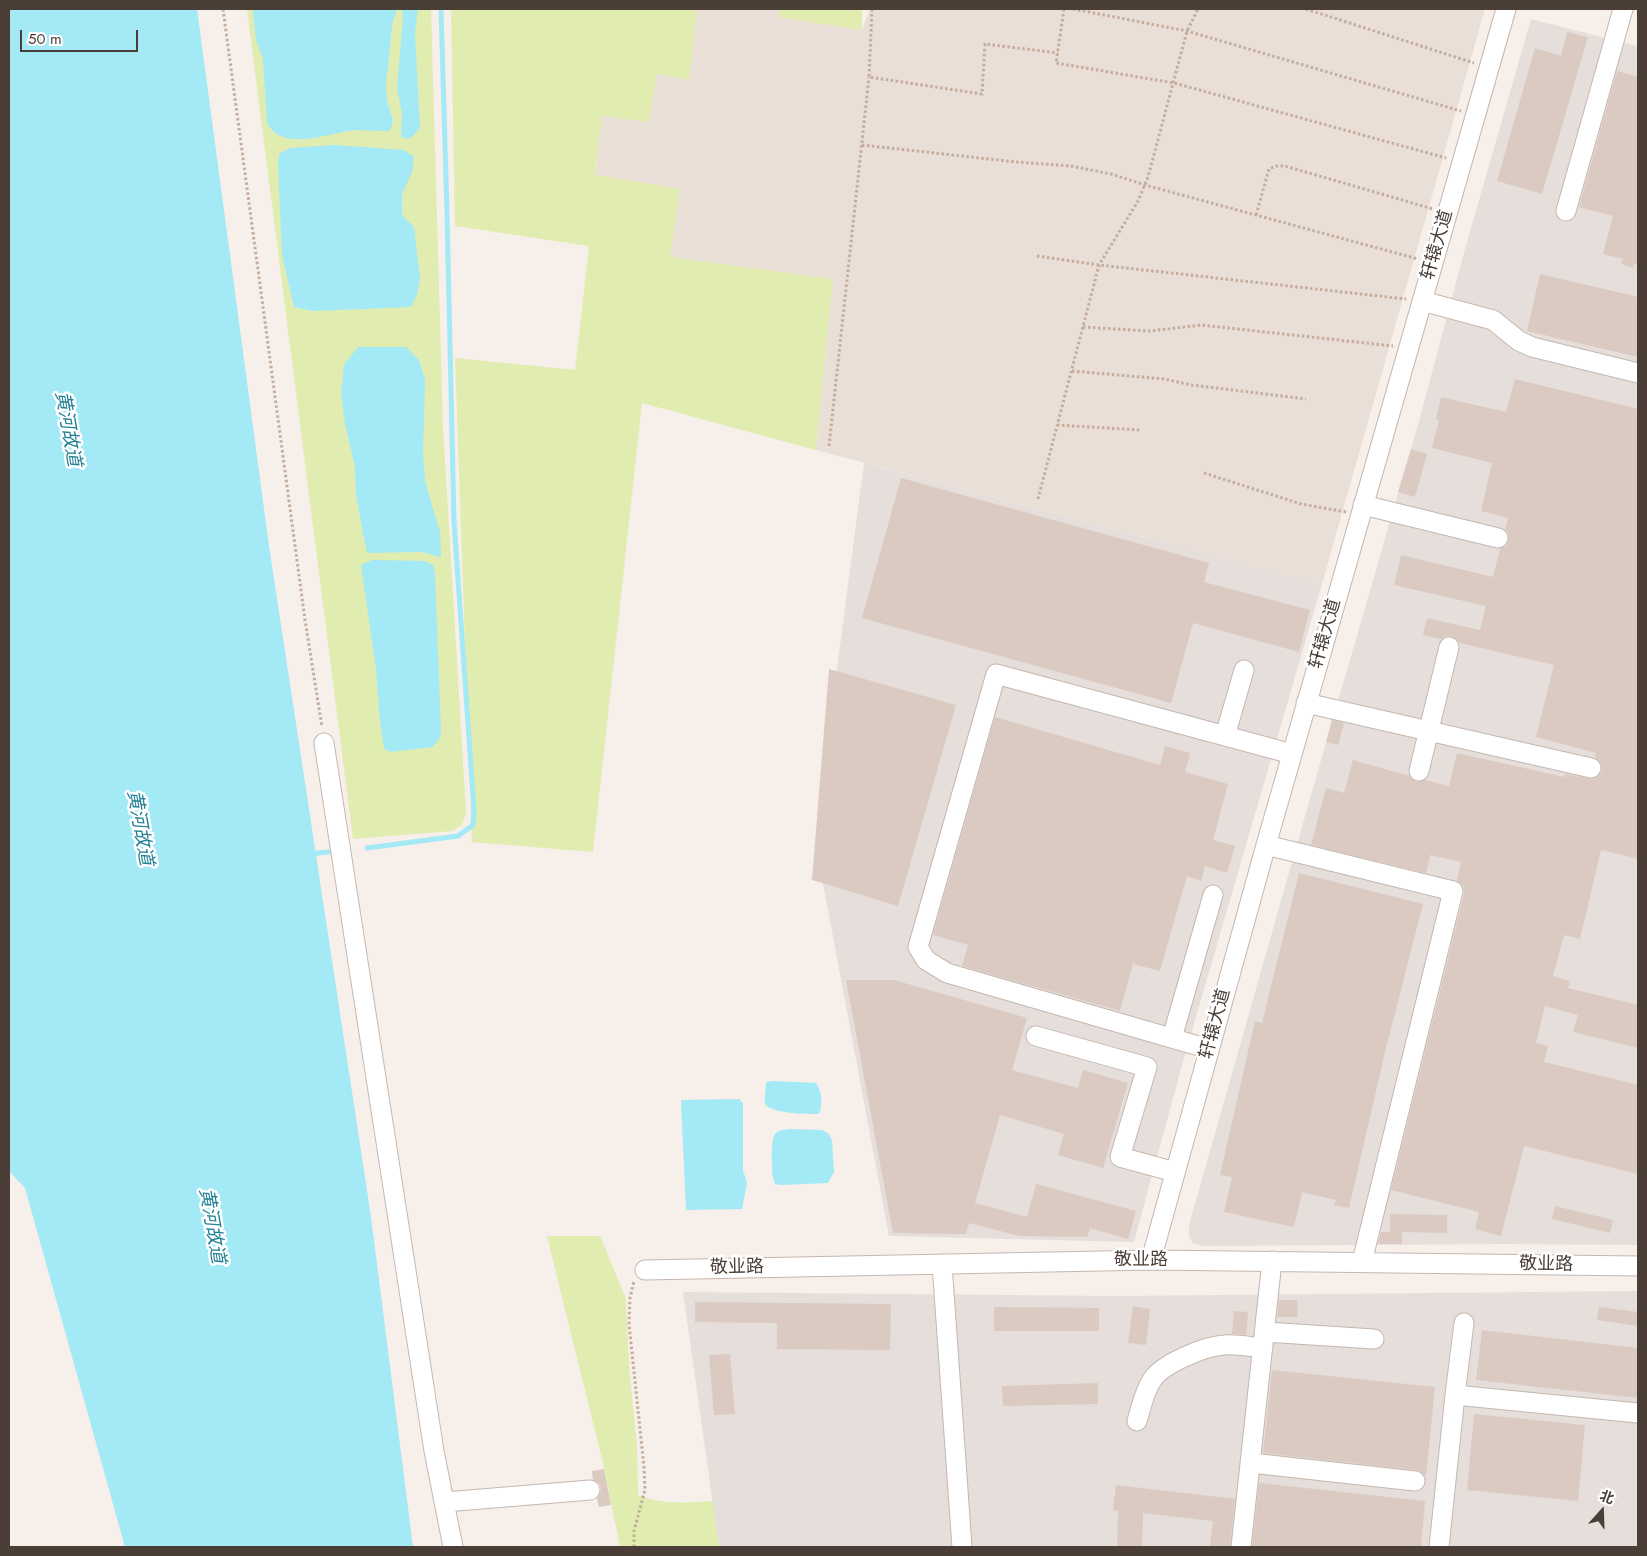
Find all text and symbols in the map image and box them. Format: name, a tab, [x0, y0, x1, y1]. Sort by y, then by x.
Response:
scale bar	[22, 20, 140, 52]
text: 50 m	[28, 28, 62, 50]
street label: 轩辕大道	[1418, 207, 1458, 283]
water label: 黄河故道	[49, 390, 85, 468]
street label: 轩辕大道	[1306, 596, 1346, 672]
water label: 黄河故道	[121, 789, 157, 867]
street label: 轩辕大道	[1196, 986, 1236, 1062]
water label: 黄河故道	[193, 1187, 229, 1265]
street label: 敬业路	[1114, 1250, 1168, 1272]
street label: 敬业路	[1519, 1254, 1573, 1276]
street label: 敬业路	[710, 1257, 764, 1279]
text: 北	[1597, 1485, 1617, 1509]
north arrow	[1577, 1486, 1627, 1536]

